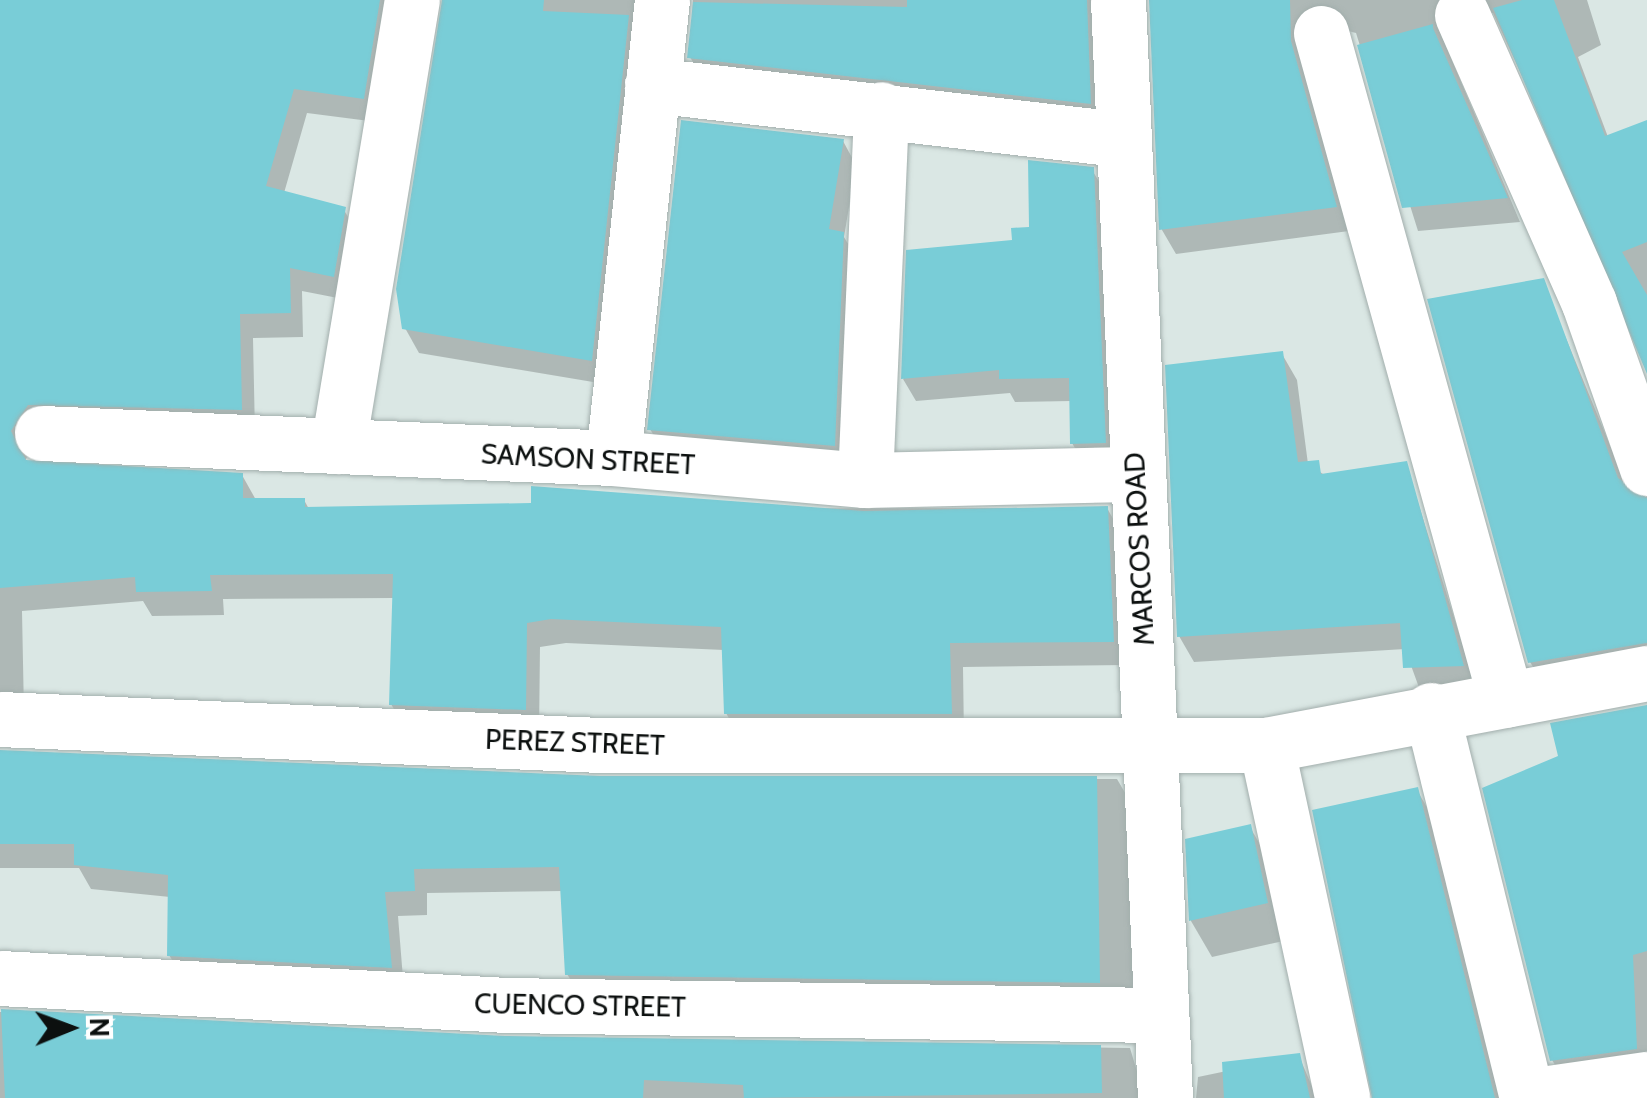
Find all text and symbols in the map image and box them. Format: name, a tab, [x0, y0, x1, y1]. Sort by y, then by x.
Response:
street label: SAMSON STREET	[480, 437, 696, 481]
street label: MARCOS ROAD	[1117, 451, 1161, 647]
street label: PEREZ STREET	[485, 722, 665, 762]
north arrow	[20, 978, 120, 1078]
street label: CUENCO STREET	[474, 986, 686, 1024]
text: N	[83, 1017, 117, 1038]

